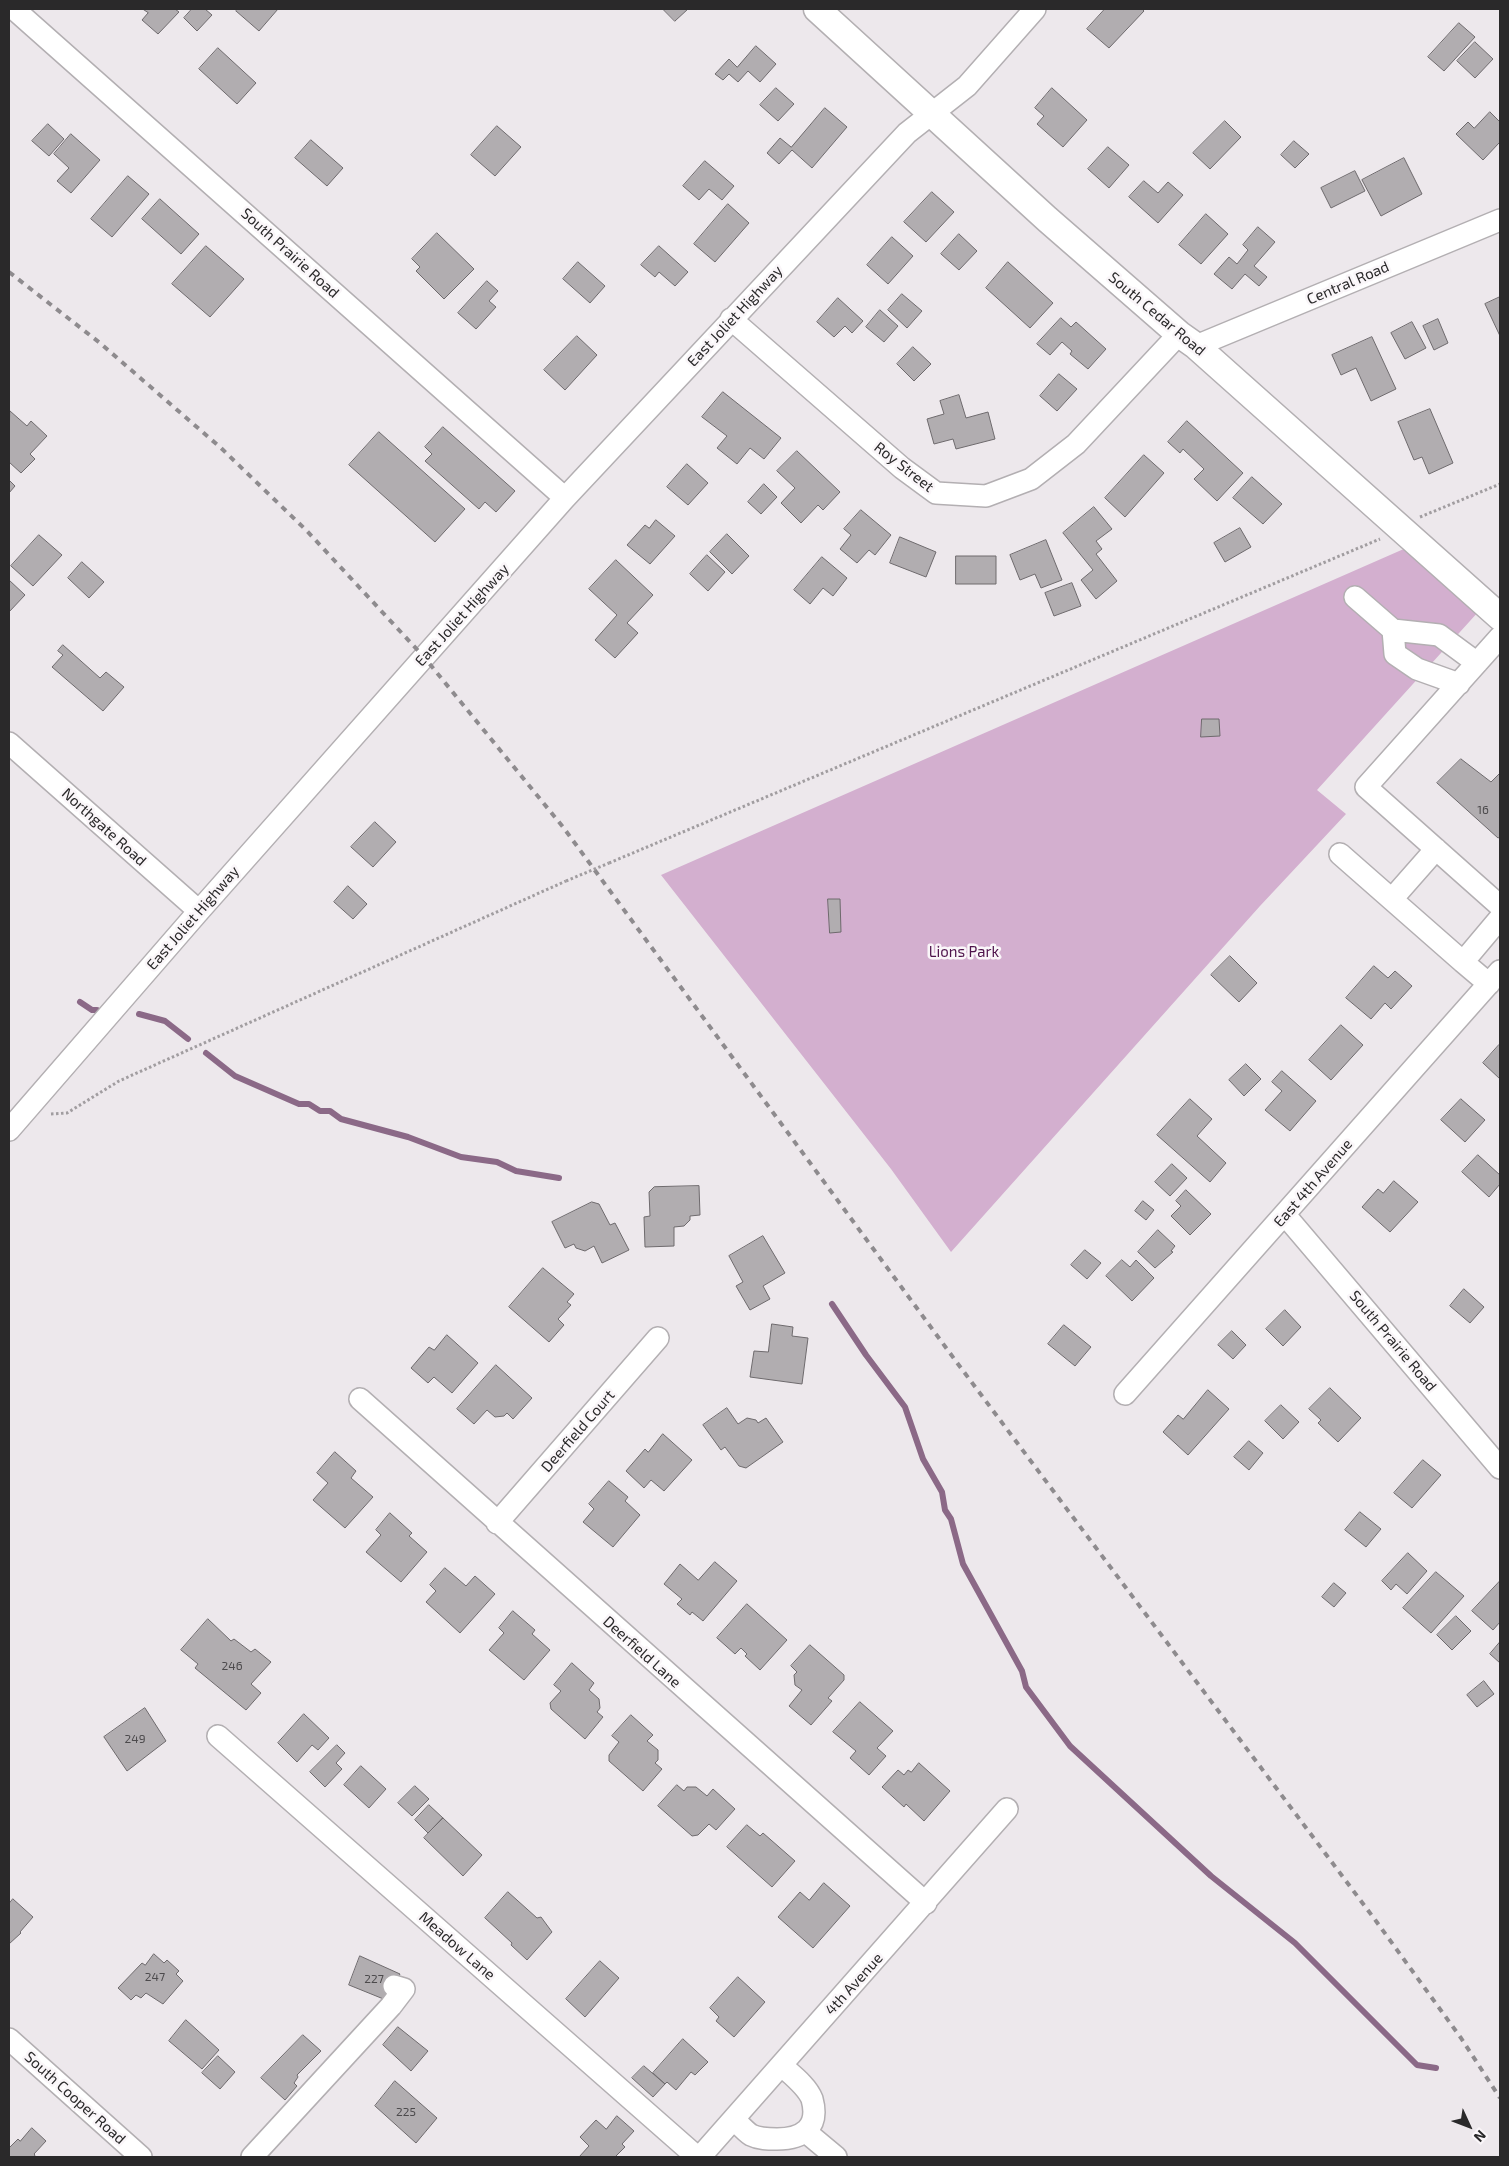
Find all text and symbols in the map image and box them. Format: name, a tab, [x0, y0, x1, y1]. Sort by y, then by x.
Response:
street label: South Prairie Road	[237, 204, 343, 302]
street label: Central Road	[1304, 258, 1392, 308]
street label: East Joliet Highway	[684, 262, 786, 370]
street label: South Cedar Road	[1105, 268, 1209, 360]
street label: Roy Street	[871, 438, 937, 496]
street label: East Joliet Highway	[411, 560, 513, 670]
street label: Northgate Road	[58, 784, 150, 870]
house number: 16	[1477, 803, 1489, 817]
street label: East Joliet Highway	[143, 862, 243, 974]
park label: Lions Park	[929, 943, 999, 961]
street label: East 4th Avenue	[1270, 1135, 1356, 1231]
street label: South Prairie Road	[1346, 1287, 1440, 1395]
street label: Deerfield Court	[537, 1386, 619, 1476]
street label: Deerfield Lane	[599, 1612, 685, 1692]
house number: 246	[222, 1659, 242, 1673]
house number: 249	[125, 1732, 145, 1746]
street label: Meadow Lane	[415, 1908, 499, 1984]
street label: 4th Avenue	[821, 1949, 887, 2019]
house number: 247	[145, 1970, 165, 1984]
house number: 227	[364, 1972, 384, 1986]
street label: South Cooper Road	[21, 2048, 129, 2148]
north arrow	[1444, 2101, 1494, 2151]
house number: 225	[396, 2105, 416, 2119]
text: N	[1471, 2127, 1490, 2146]

